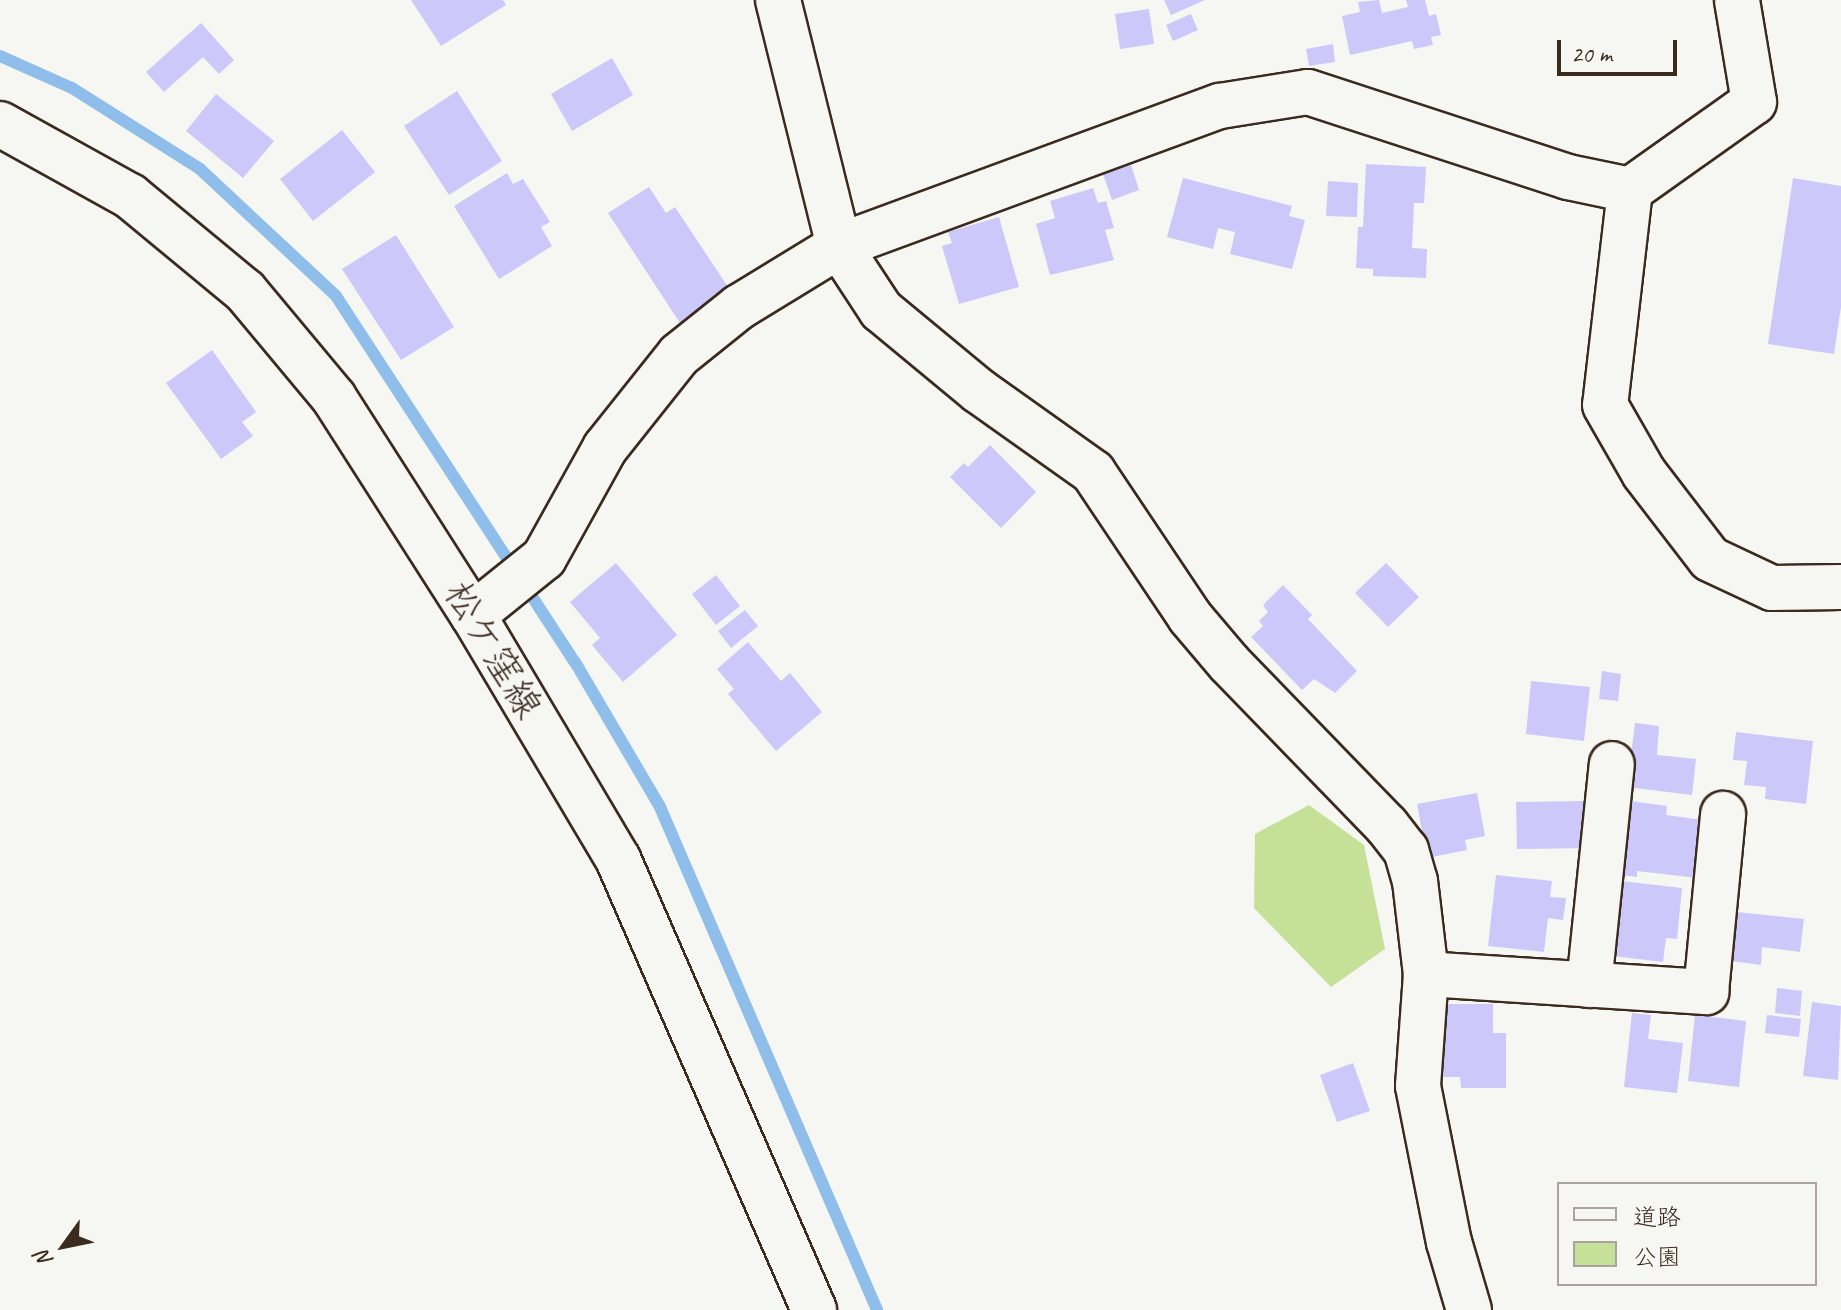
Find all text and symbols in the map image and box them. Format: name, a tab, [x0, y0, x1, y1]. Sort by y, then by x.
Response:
scale bar	[1561, 24, 1681, 74]
text: 20 m	[1571, 39, 1612, 69]
street label: 松ケ窪線	[434, 573, 552, 727]
legend	[1557, 1182, 1817, 1286]
text: 道路	[1633, 1202, 1681, 1232]
north arrow	[24, 1206, 104, 1286]
text: 公園	[1633, 1242, 1681, 1272]
text: N	[28, 1246, 59, 1272]

